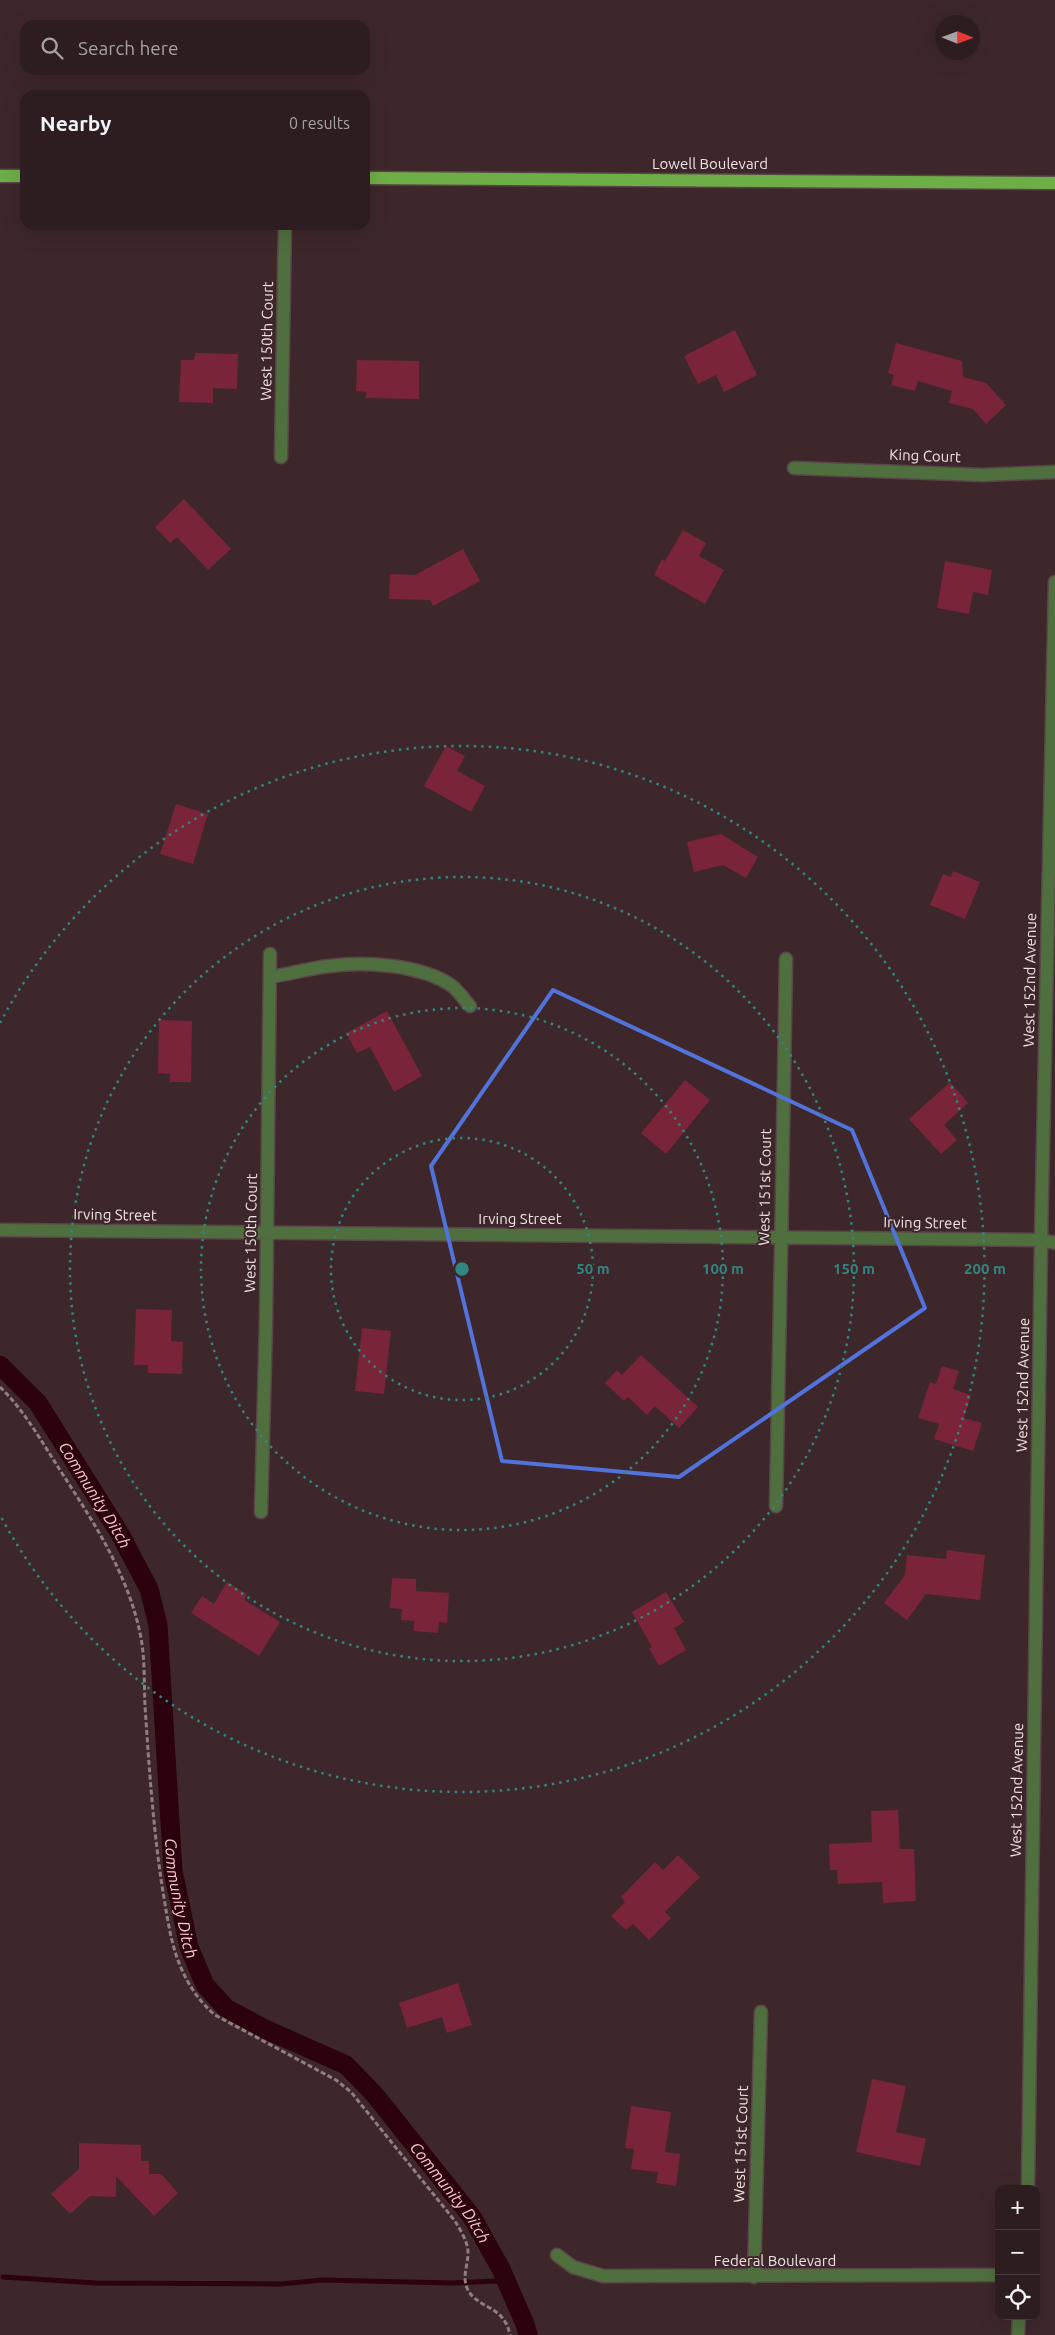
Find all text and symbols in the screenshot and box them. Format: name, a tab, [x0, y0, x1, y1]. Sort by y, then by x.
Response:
north arrow	[935, 15, 980, 60]
search box	[20, 20, 370, 75]
icon: search	[38, 34, 66, 62]
text: Search here	[78, 37, 178, 59]
text: Nearby	[40, 111, 111, 135]
text: 0 results	[289, 114, 350, 132]
street label: Lowell Boulevard	[652, 155, 768, 172]
street label: West 150th Court	[257, 281, 276, 401]
street label: King Court	[889, 446, 961, 465]
street label: West 152nd Avenue	[1020, 913, 1039, 1047]
street label: West 151st Court	[755, 1128, 774, 1246]
street label: West 150th Court	[241, 1173, 260, 1293]
street label: Irving Street	[73, 1205, 157, 1224]
street label: Irving Street	[478, 1210, 562, 1227]
street label: Irving Street	[883, 1213, 967, 1232]
centre of rings	[453, 1260, 471, 1278]
text: 50 m	[576, 1260, 610, 1277]
text: 100 m	[702, 1260, 744, 1277]
text: 150 m	[833, 1260, 875, 1277]
text: 200 m	[964, 1260, 1006, 1277]
street label: West 152nd Avenue	[1013, 1318, 1032, 1452]
water label: Community Ditch	[55, 1438, 135, 1551]
street label: West 152nd Avenue	[1007, 1723, 1026, 1857]
water label: Community Ditch	[162, 1838, 202, 1961]
street label: West 151st Court	[730, 2085, 751, 2203]
water label: Community Ditch	[407, 2138, 494, 2246]
map controls	[995, 2185, 1040, 2320]
button: +	[995, 2185, 1040, 2230]
button: −	[995, 2230, 1040, 2275]
street label: Federal Boulevard	[714, 2252, 836, 2269]
button: locate	[995, 2275, 1040, 2320]

